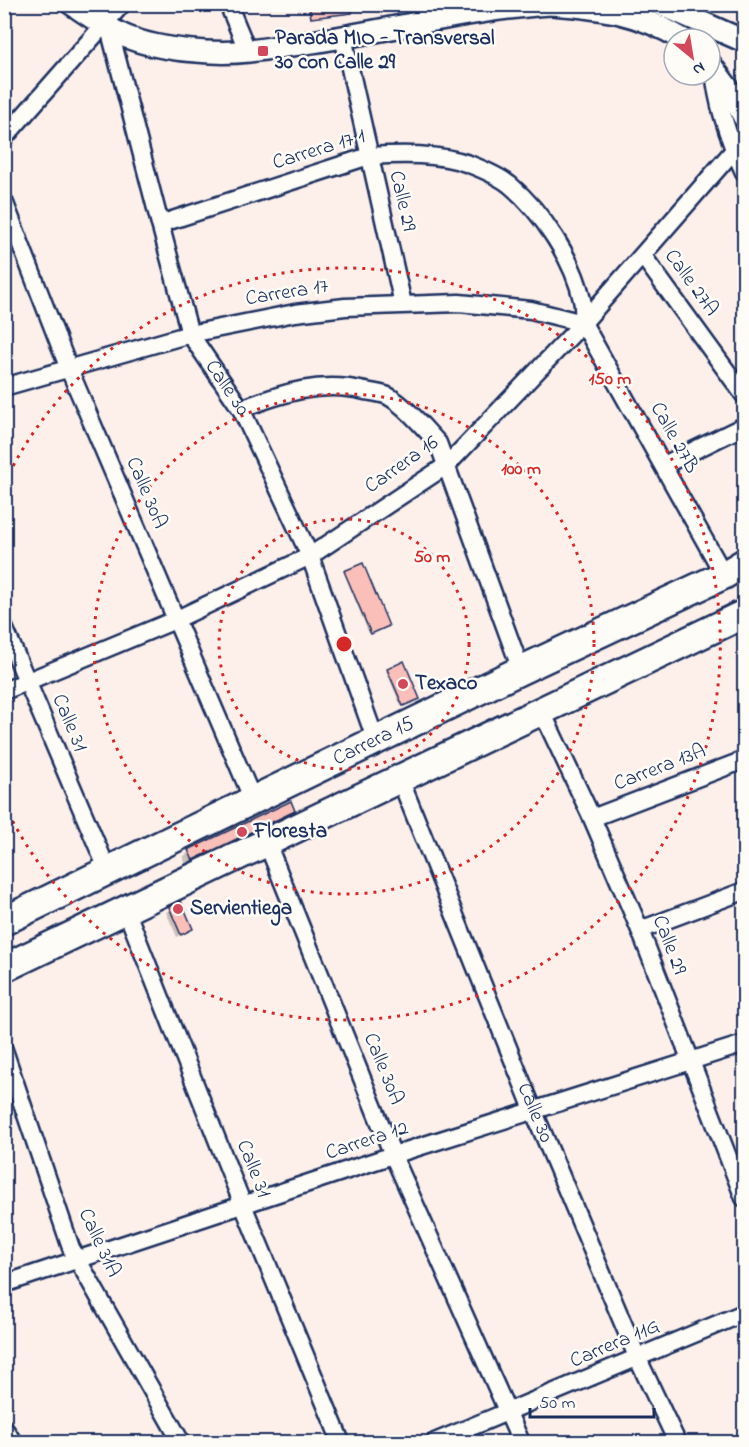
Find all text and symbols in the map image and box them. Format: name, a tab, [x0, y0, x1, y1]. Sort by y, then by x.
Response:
place label: Parada MIO - Transversal 30 con Calle 29	[274, 24, 495, 78]
north arrow	[662, 27, 722, 87]
marker: Parada MIO - Transversal 30 con Calle 29	[256, 44, 270, 58]
text: N	[688, 55, 709, 81]
street label: Carrera 17 1	[269, 122, 369, 178]
street label: Calle 29	[380, 168, 424, 235]
street label: Calle 27A	[656, 243, 726, 323]
street label: Carrera 17	[243, 272, 331, 314]
street label: Calle 30	[197, 354, 257, 421]
text: 150 m	[589, 367, 631, 393]
street label: Calle 27B	[642, 397, 706, 479]
street label: Carrera 16	[359, 429, 445, 501]
street label: Calle 30A	[117, 452, 175, 534]
text: 100 m	[501, 457, 541, 483]
text: 50 m	[414, 545, 450, 571]
centre of rings	[334, 634, 354, 654]
place label: Texaco	[415, 669, 478, 699]
marker: Texaco	[396, 677, 410, 691]
street label: Calle 31	[43, 690, 95, 757]
street label: Carrera 15	[328, 709, 419, 774]
street label: Carrera 13A	[609, 737, 711, 799]
place label: Floresta	[253, 817, 327, 847]
marker: Floresta	[235, 825, 249, 839]
place label: Servientiega	[190, 894, 292, 926]
marker: Servientiega	[171, 902, 185, 916]
street label: Calle 29	[644, 911, 694, 980]
street label: Calle 30A	[355, 1028, 411, 1110]
street label: Calle 30	[509, 1078, 560, 1148]
street label: Carrera 12	[322, 1114, 412, 1168]
street label: Calle 31	[228, 1136, 278, 1203]
street label: Calle 31A	[70, 1204, 128, 1282]
street label: Carrera 11G	[565, 1312, 665, 1376]
scale bar	[530, 1381, 654, 1419]
text: 50 m	[539, 1391, 576, 1417]

